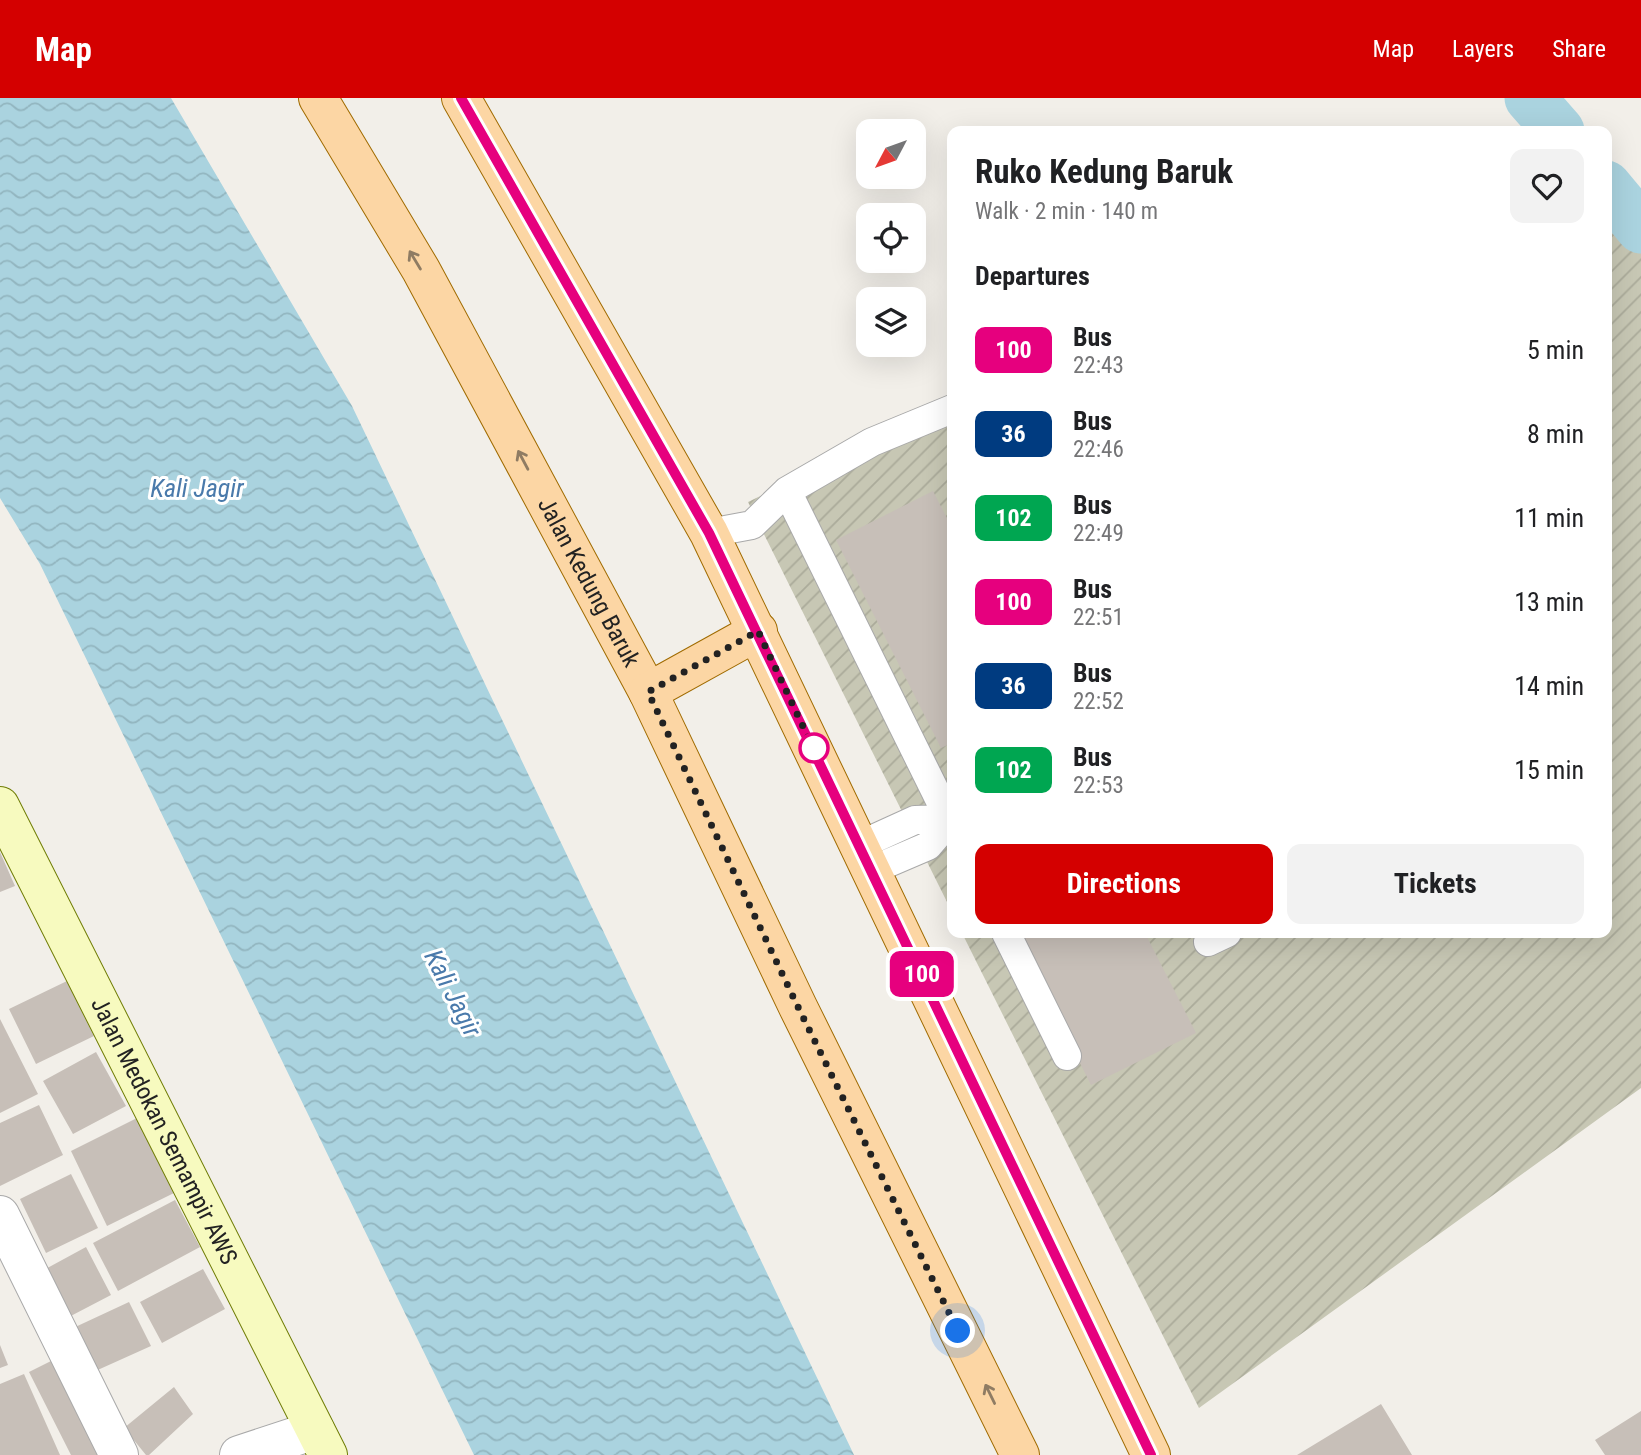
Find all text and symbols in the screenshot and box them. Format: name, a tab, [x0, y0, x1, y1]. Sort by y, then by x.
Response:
text: Map	[35, 30, 92, 69]
text: Map	[1373, 35, 1414, 63]
text: Layers	[1452, 35, 1514, 63]
text: Share	[1552, 35, 1606, 63]
north arrow	[856, 119, 926, 189]
map controls	[856, 119, 926, 357]
button: heart	[1510, 149, 1584, 223]
text: Ruko Kedung Baruk	[975, 152, 1233, 191]
text: Walk · 2 min · 140 m	[975, 198, 1158, 225]
button: locate	[856, 203, 926, 273]
one-way arrow	[407, 250, 421, 270]
text: Departures	[975, 261, 1090, 291]
button: layers	[856, 287, 926, 357]
text: Bus	[1073, 322, 1112, 352]
text: 5 min	[1527, 335, 1584, 365]
text: 100	[995, 336, 1032, 364]
text: 22:43	[1073, 352, 1124, 379]
text: Bus	[1073, 406, 1112, 436]
text: 8 min	[1527, 419, 1584, 449]
text: 36	[1001, 420, 1026, 448]
text: 22:46	[1073, 436, 1124, 463]
one-way arrow	[516, 450, 530, 470]
water label: Kali Jagir	[150, 473, 245, 503]
text: Bus	[1073, 490, 1112, 520]
street label: Jalan Kedung Baruk	[532, 493, 646, 672]
text: 11 min	[1514, 503, 1584, 533]
text: 102	[995, 504, 1032, 532]
text: 22:49	[1073, 520, 1124, 547]
text: Bus	[1073, 574, 1112, 604]
text: 13 min	[1514, 587, 1584, 617]
text: 100	[995, 588, 1032, 616]
text: 22:51	[1073, 604, 1124, 631]
text: Bus	[1073, 658, 1112, 688]
text: 14 min	[1514, 671, 1584, 701]
text: 36	[1001, 672, 1026, 700]
text: 22:52	[1073, 688, 1124, 715]
unlabelled marker	[799, 733, 829, 763]
text: Bus	[1073, 742, 1112, 772]
text: 15 min	[1514, 755, 1584, 785]
text: 102	[995, 756, 1032, 784]
text: 22:53	[1073, 772, 1124, 799]
button: Directions	[975, 844, 1273, 924]
button: Tickets	[1287, 844, 1584, 924]
water label: Kali Jagir	[418, 945, 488, 1043]
line badge: 100	[882, 951, 962, 997]
text: 100	[904, 960, 940, 988]
street label: Jalan Medokan Semampir AWS	[85, 993, 243, 1269]
your location	[940, 1313, 975, 1348]
one-way arrow	[982, 1384, 996, 1405]

